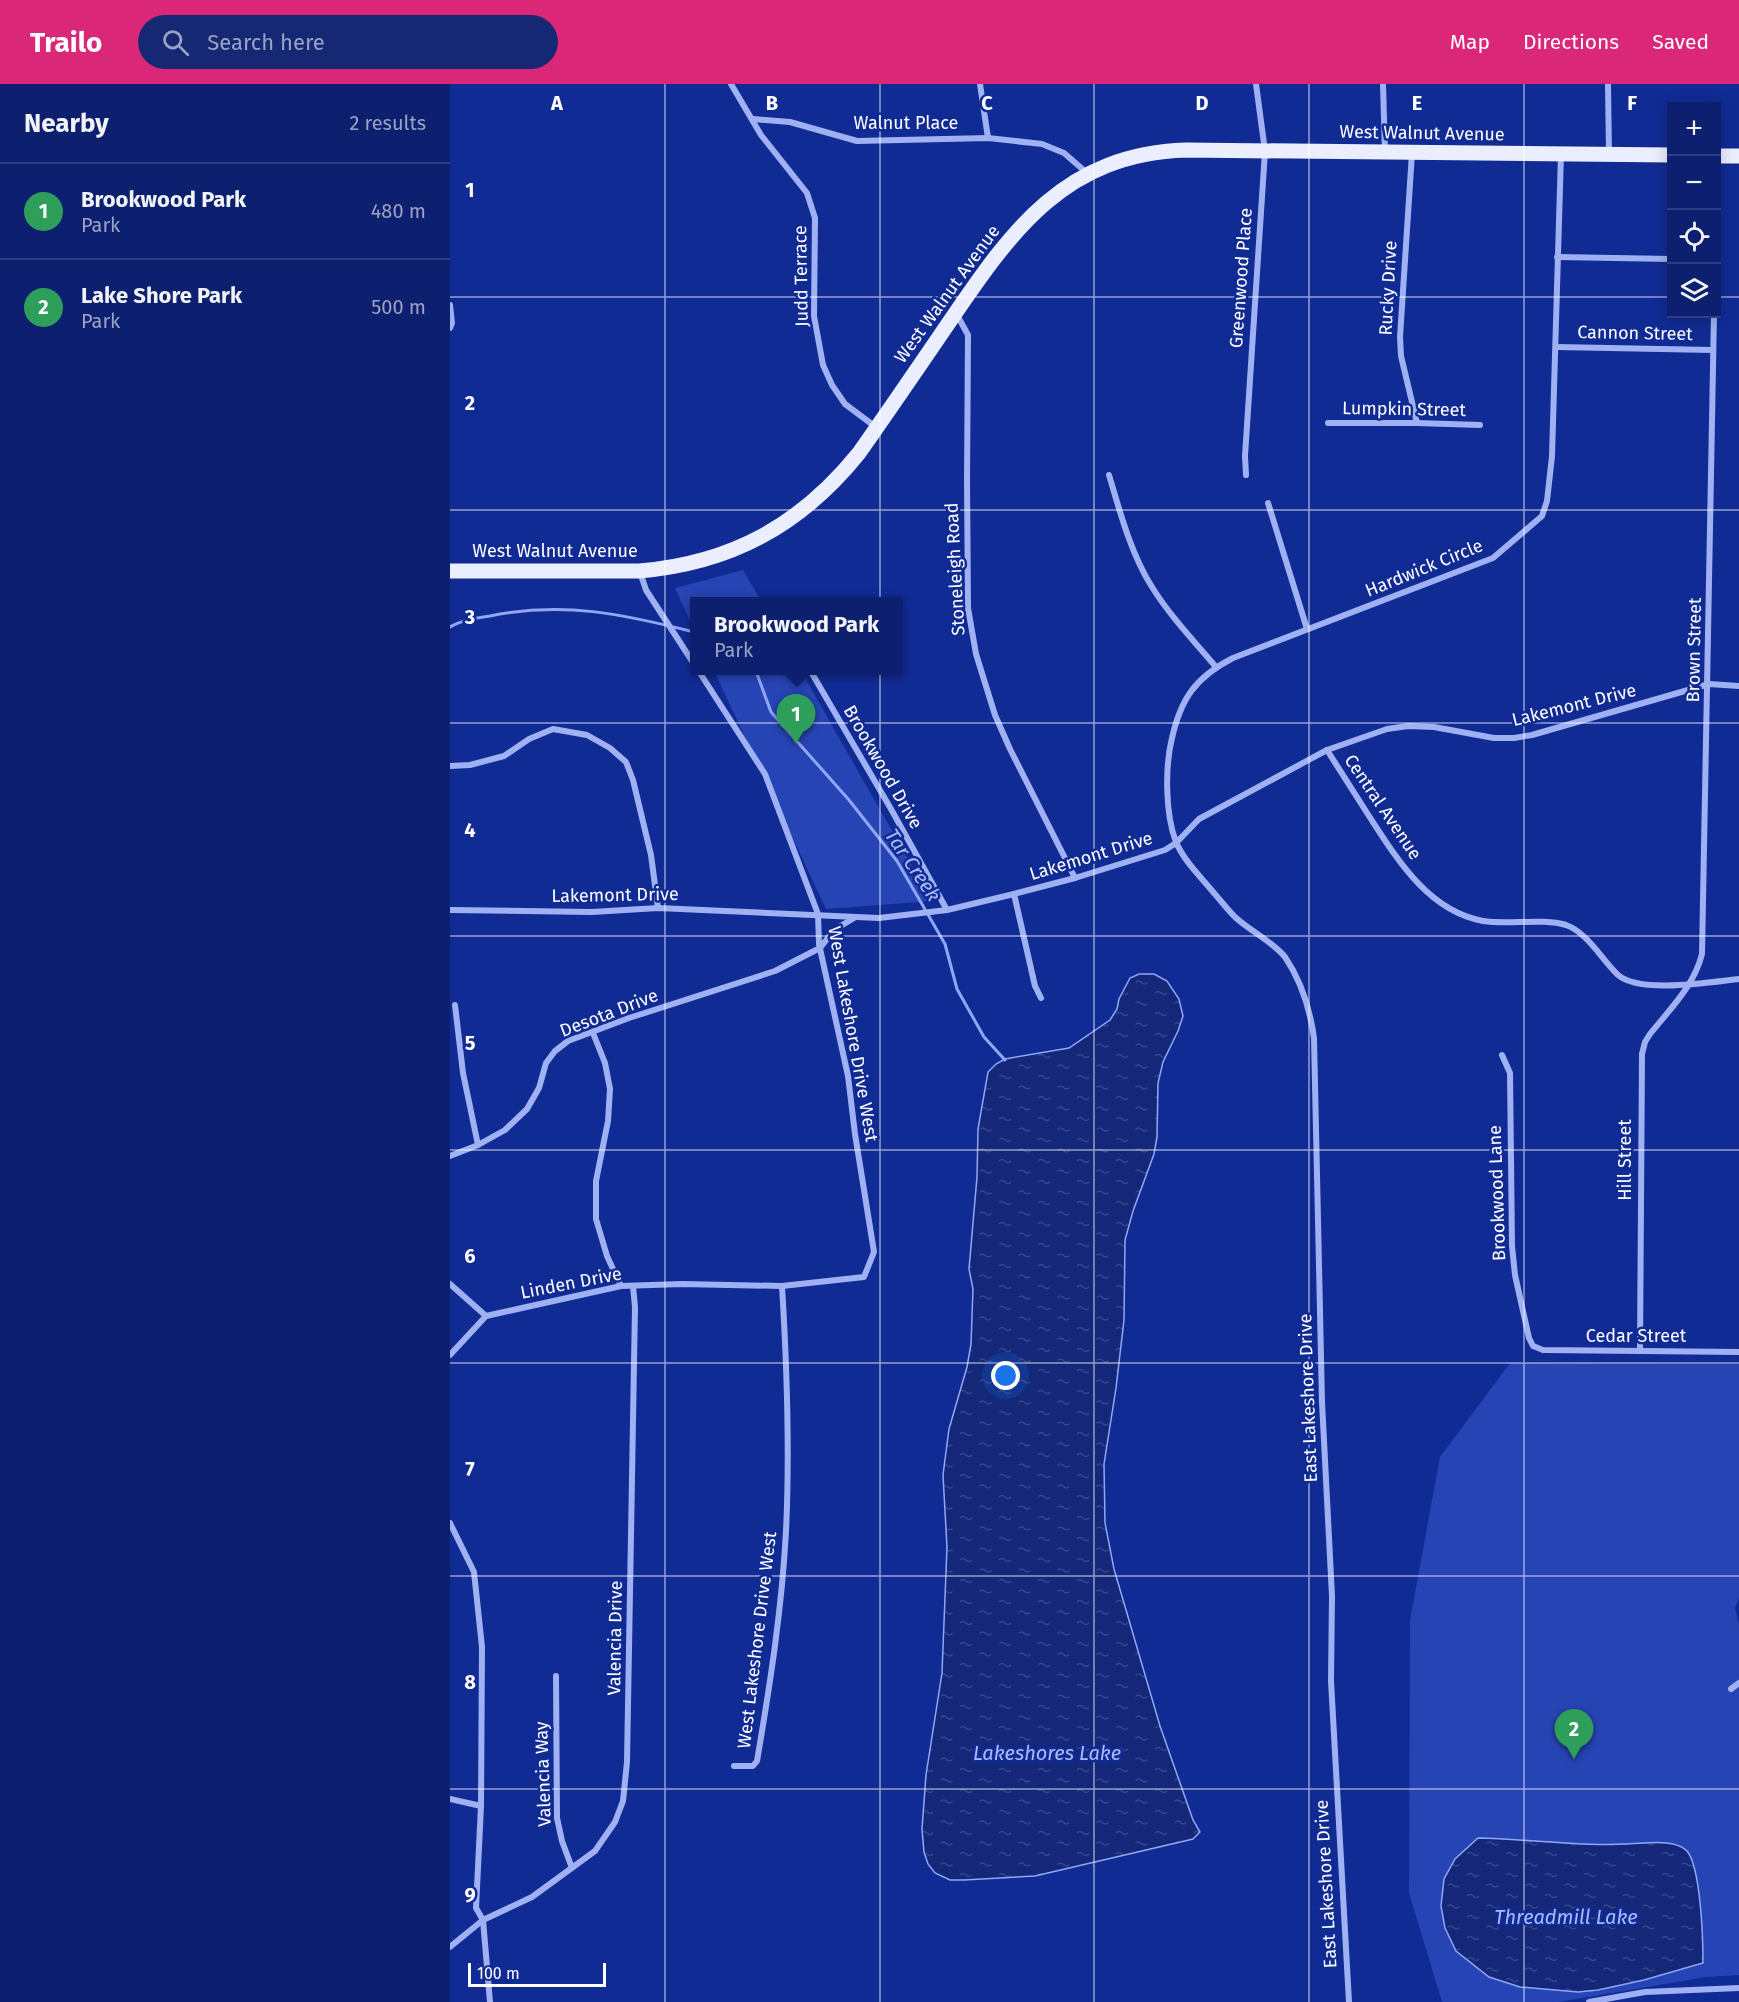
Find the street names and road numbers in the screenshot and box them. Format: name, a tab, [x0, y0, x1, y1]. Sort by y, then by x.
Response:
street label: Walnut Place	[854, 112, 958, 134]
street label: West Walnut Avenue	[1339, 121, 1505, 145]
street label: Greenwood Place	[1225, 207, 1257, 349]
street label: West Walnut Avenue	[889, 221, 1005, 367]
street label: Judd Terrace	[789, 225, 813, 327]
street label: Rucky Drive	[1375, 240, 1401, 336]
street label: Cannon Street	[1577, 321, 1693, 345]
street label: Lumpkin Street	[1342, 397, 1467, 421]
street label: Stoneleigh Road	[941, 502, 969, 636]
street label: Hardwick Circle	[1362, 534, 1486, 602]
street label: West Walnut Avenue	[472, 540, 638, 562]
street label: Brown Street	[1682, 597, 1706, 703]
street label: Lakemont Drive	[1510, 679, 1638, 731]
street label: Brookwood Drive	[839, 701, 927, 833]
street label: Central Avenue	[1340, 750, 1426, 864]
street label: Lakemont Drive	[1027, 827, 1155, 885]
street label: Lakemont Drive	[551, 883, 679, 907]
street label: West Lakeshore Drive West	[823, 925, 883, 1144]
street label: Desota Drive	[557, 984, 661, 1042]
street label: Hill Street	[1614, 1119, 1636, 1201]
street label: Brookwood Lane	[1484, 1125, 1510, 1261]
street label: Linden Drive	[518, 1262, 624, 1304]
street label: East Lakeshore Drive	[1294, 1313, 1322, 1483]
street label: Cedar Street	[1586, 1325, 1687, 1347]
street label: West Lakeshore Drive West	[733, 1530, 781, 1750]
street label: Valencia Drive	[603, 1580, 627, 1696]
street label: Valencia Way	[530, 1721, 556, 1827]
street label: East Lakeshore Drive	[1311, 1799, 1341, 1969]

